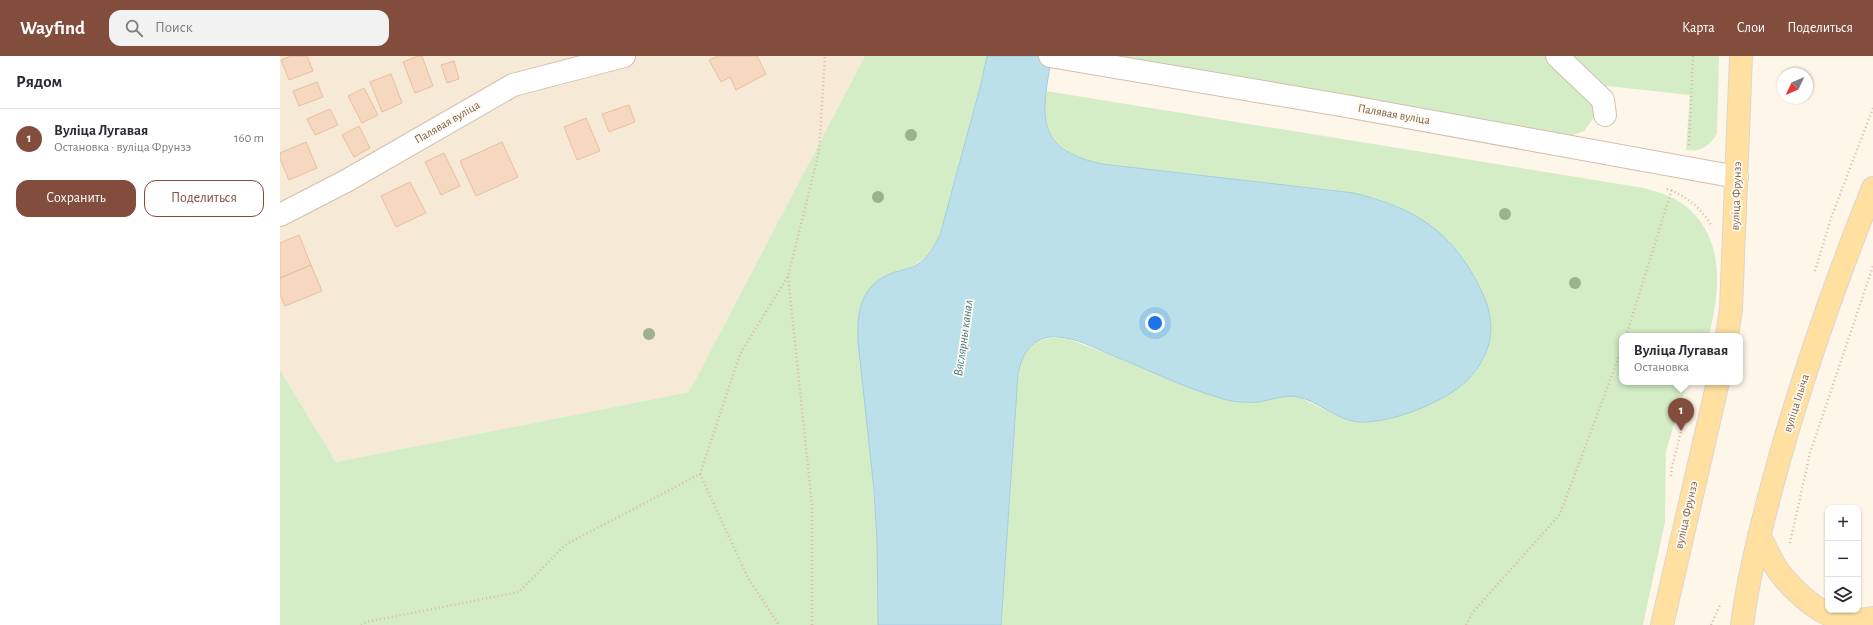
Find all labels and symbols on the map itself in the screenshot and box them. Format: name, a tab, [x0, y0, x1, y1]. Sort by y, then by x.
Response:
north arrow	[1777, 68, 1813, 104]
street label: Палявая вуліца	[412, 98, 483, 146]
street label: Палявая вуліца	[1357, 102, 1432, 127]
street label: вуліца Фрунзэ	[1729, 161, 1744, 231]
water label: Вяслярны канал	[952, 299, 976, 377]
your location	[1145, 313, 1165, 333]
street label: вуліца Ільіча	[1781, 372, 1812, 434]
pin: 1	[1668, 398, 1694, 431]
street label: вуліца Фрунзэ	[1672, 480, 1701, 550]

